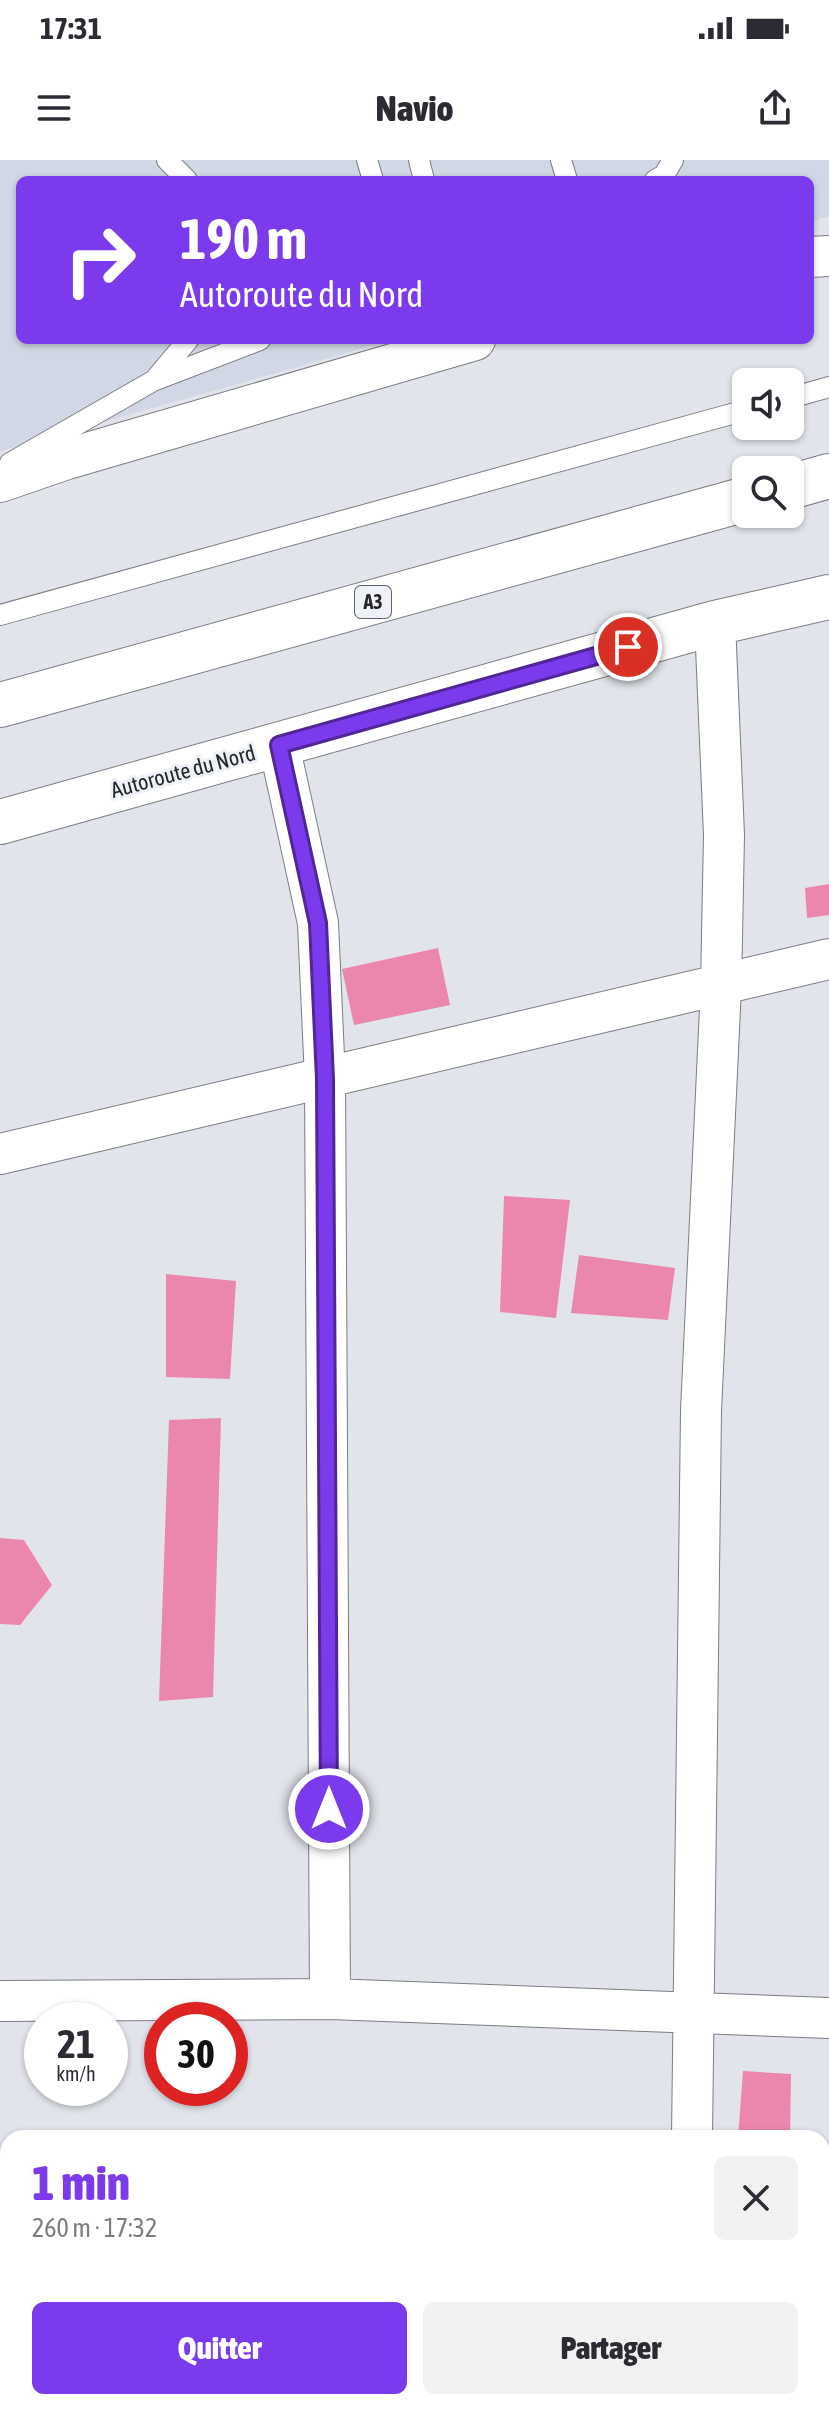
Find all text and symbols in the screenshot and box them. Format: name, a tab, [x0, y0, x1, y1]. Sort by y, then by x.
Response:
text: 17:31	[40, 11, 102, 45]
icon: menu	[32, 86, 76, 130]
icon: share	[753, 86, 797, 130]
text: Navio	[375, 87, 454, 129]
text: 190 m	[180, 207, 307, 271]
icon: right	[48, 208, 152, 312]
text: Autoroute du Nord	[180, 273, 423, 315]
map controls	[732, 368, 804, 528]
button: sound	[732, 368, 804, 440]
button: search	[732, 456, 804, 528]
road number: A3	[355, 586, 391, 618]
pin	[594, 613, 662, 681]
icon: arrive	[606, 625, 650, 669]
street label: Autoroute du Nord	[108, 739, 258, 803]
position arrow	[287, 1767, 371, 1851]
speed limit sign: 30	[144, 2002, 248, 2106]
text: 21	[57, 2021, 95, 2066]
text: km/h	[56, 2062, 96, 2085]
text: 1 min	[32, 2155, 130, 2210]
button: close	[714, 2156, 798, 2240]
text: 260 m · 17:32	[32, 2213, 157, 2243]
button: Quitter	[32, 2302, 407, 2394]
button: Partager	[423, 2302, 798, 2394]

